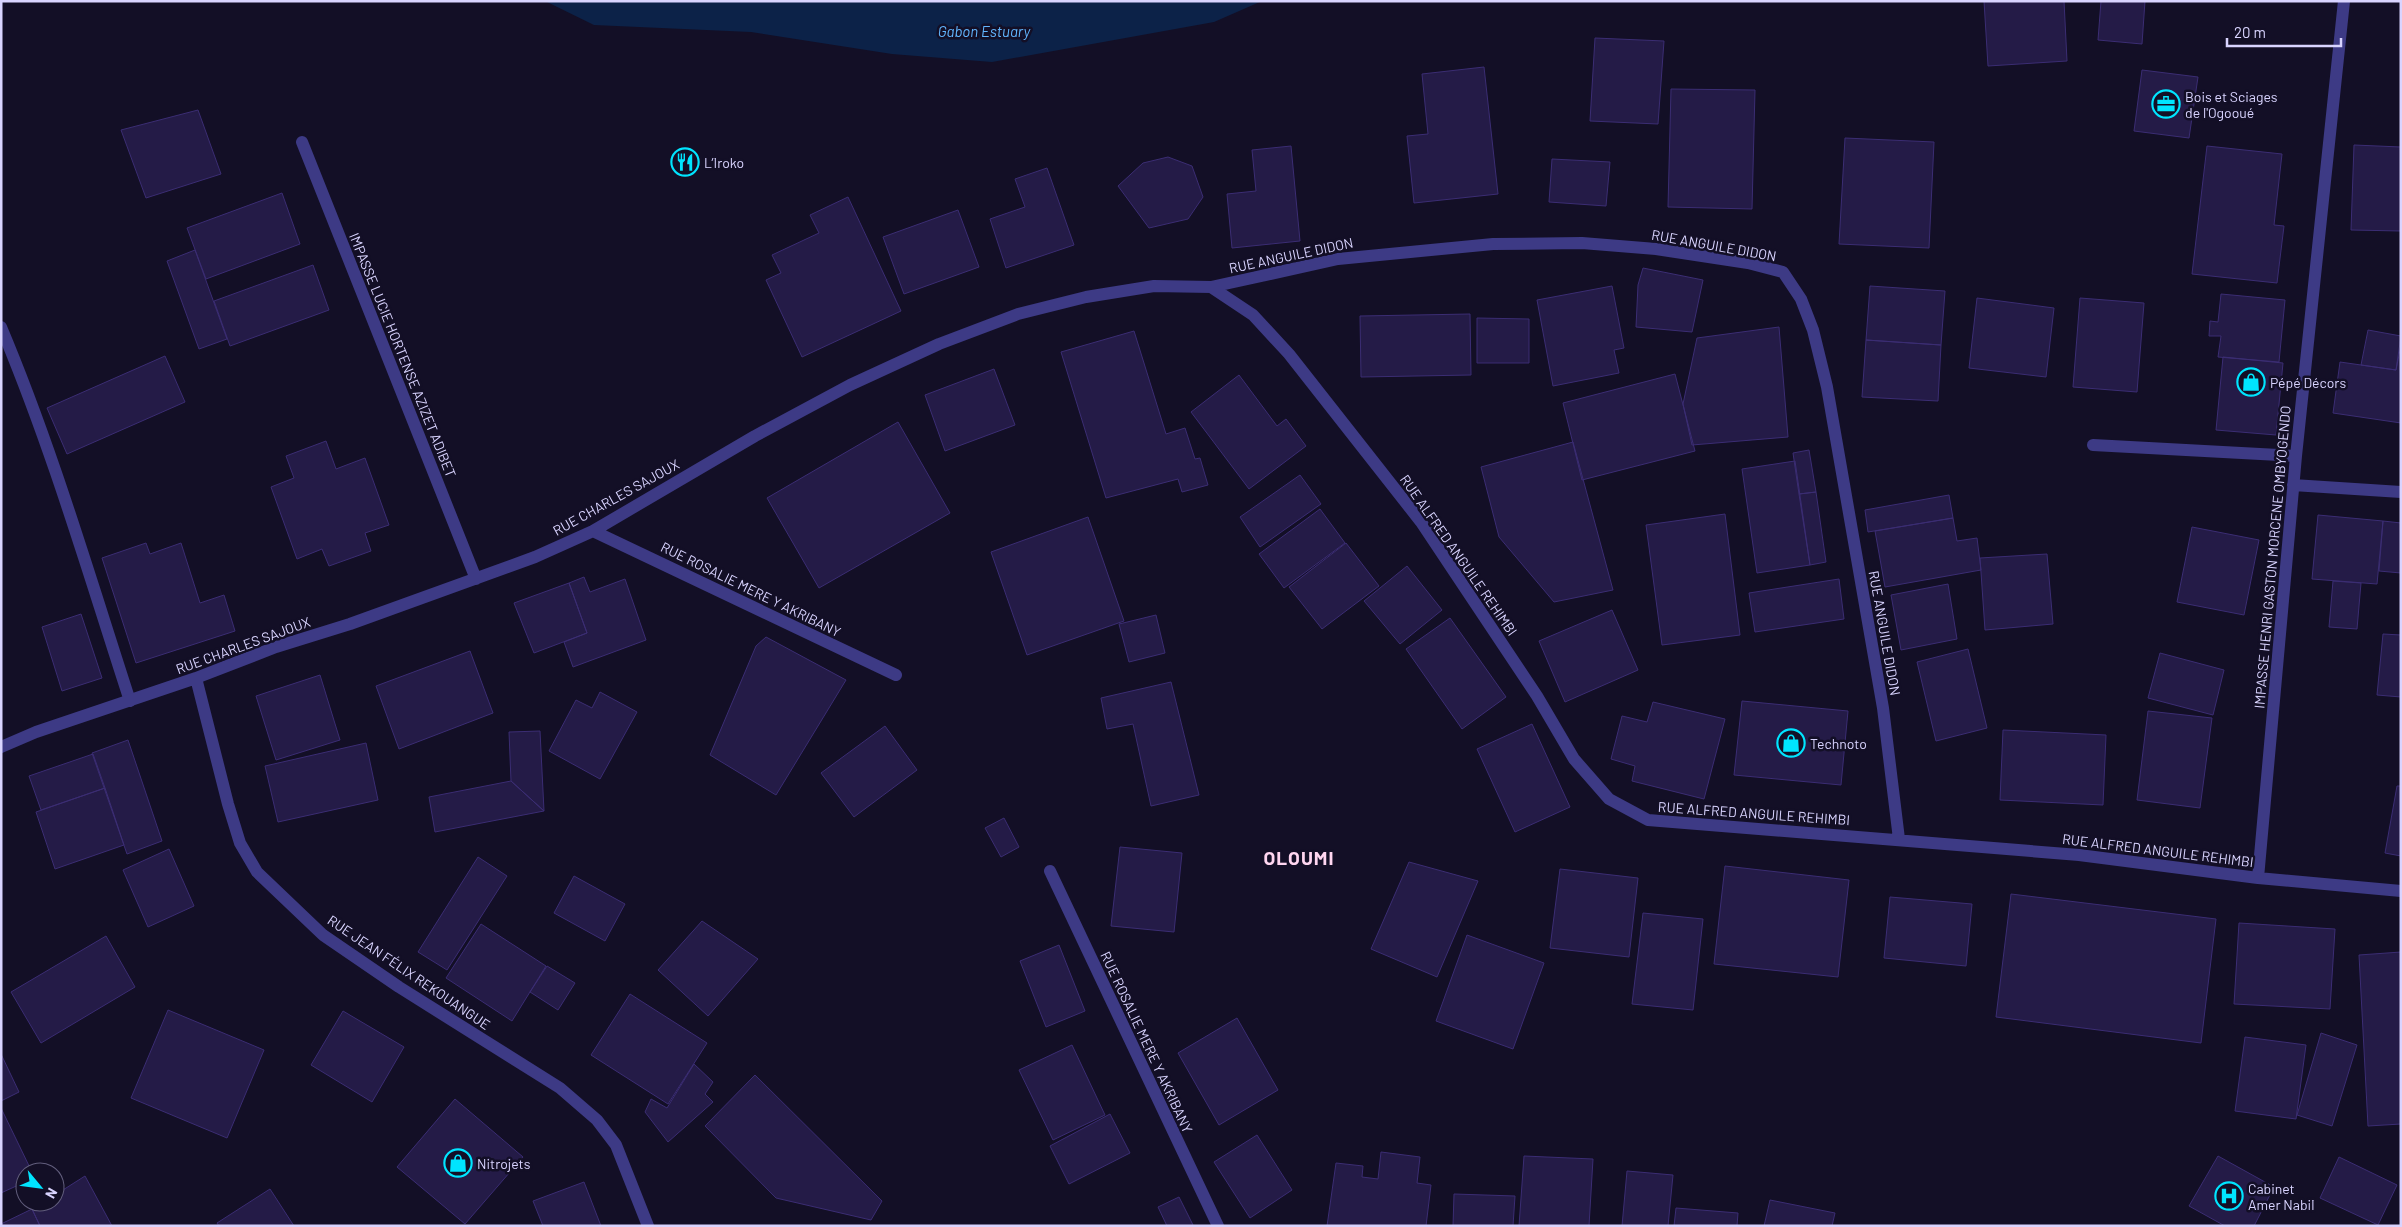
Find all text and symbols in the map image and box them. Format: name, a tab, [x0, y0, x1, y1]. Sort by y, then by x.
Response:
scale bar	[2227, 15, 2341, 47]
water label: Gabon Estuary	[938, 22, 1032, 40]
text: 20 m	[2234, 23, 2266, 41]
place label: Bois et Sciages de l'Ogooué	[2185, 88, 2278, 121]
office icon: Bois et Sciages de l'Ogooué	[2151, 89, 2181, 119]
restaurant icon: L’Iroko	[670, 147, 700, 177]
place label: L’Iroko	[704, 154, 744, 171]
street label: RUE ANGUILE DIDON	[1650, 226, 1778, 264]
street label: IMPASSE LUCIE HORTENSE AZIZET ADIBET	[346, 230, 460, 480]
street label: RUE ANGUILE DIDON	[1227, 234, 1355, 276]
shop icon: Pépé Décors	[2236, 367, 2266, 397]
place label: Pépé Décors	[2270, 374, 2346, 391]
street label: IMPASSE HENRI GASTON MORCENE OMBYOGENDO	[2250, 405, 2294, 709]
street label: RUE CHARLES SAJOUX	[550, 455, 682, 539]
street label: RUE ALFRED ANGUILE REHIMBI	[1397, 471, 1521, 639]
street label: RUE ROSALIE MERE Y AKRIBANY	[658, 538, 844, 640]
street label: RUE ANGUILE DIDON	[1866, 569, 1904, 697]
street label: RUE CHARLES SAJOUX	[173, 613, 313, 677]
shop icon: Technoto	[1776, 728, 1806, 758]
place label: Technoto	[1810, 735, 1867, 752]
street label: RUE ALFRED ANGUILE REHIMBI	[1657, 798, 1851, 828]
street label: RUE ALFRED ANGUILE REHIMBI	[2061, 830, 2255, 870]
district label: OLOUMI	[1264, 846, 1334, 869]
street label: RUE JEAN FÉLIX REKOUANGUE	[324, 911, 494, 1033]
street label: RUE ROSALIE MERE Y AKRIBANY	[1097, 949, 1197, 1136]
shop icon: Nitrojets	[443, 1148, 473, 1178]
place label: Nitrojets	[477, 1155, 531, 1172]
north arrow	[15, 1162, 65, 1212]
place label: Cabinet Amer Nabil	[2248, 1180, 2314, 1213]
hospital icon: Cabinet Amer Nabil	[2214, 1181, 2244, 1211]
text: N	[42, 1185, 61, 1202]

